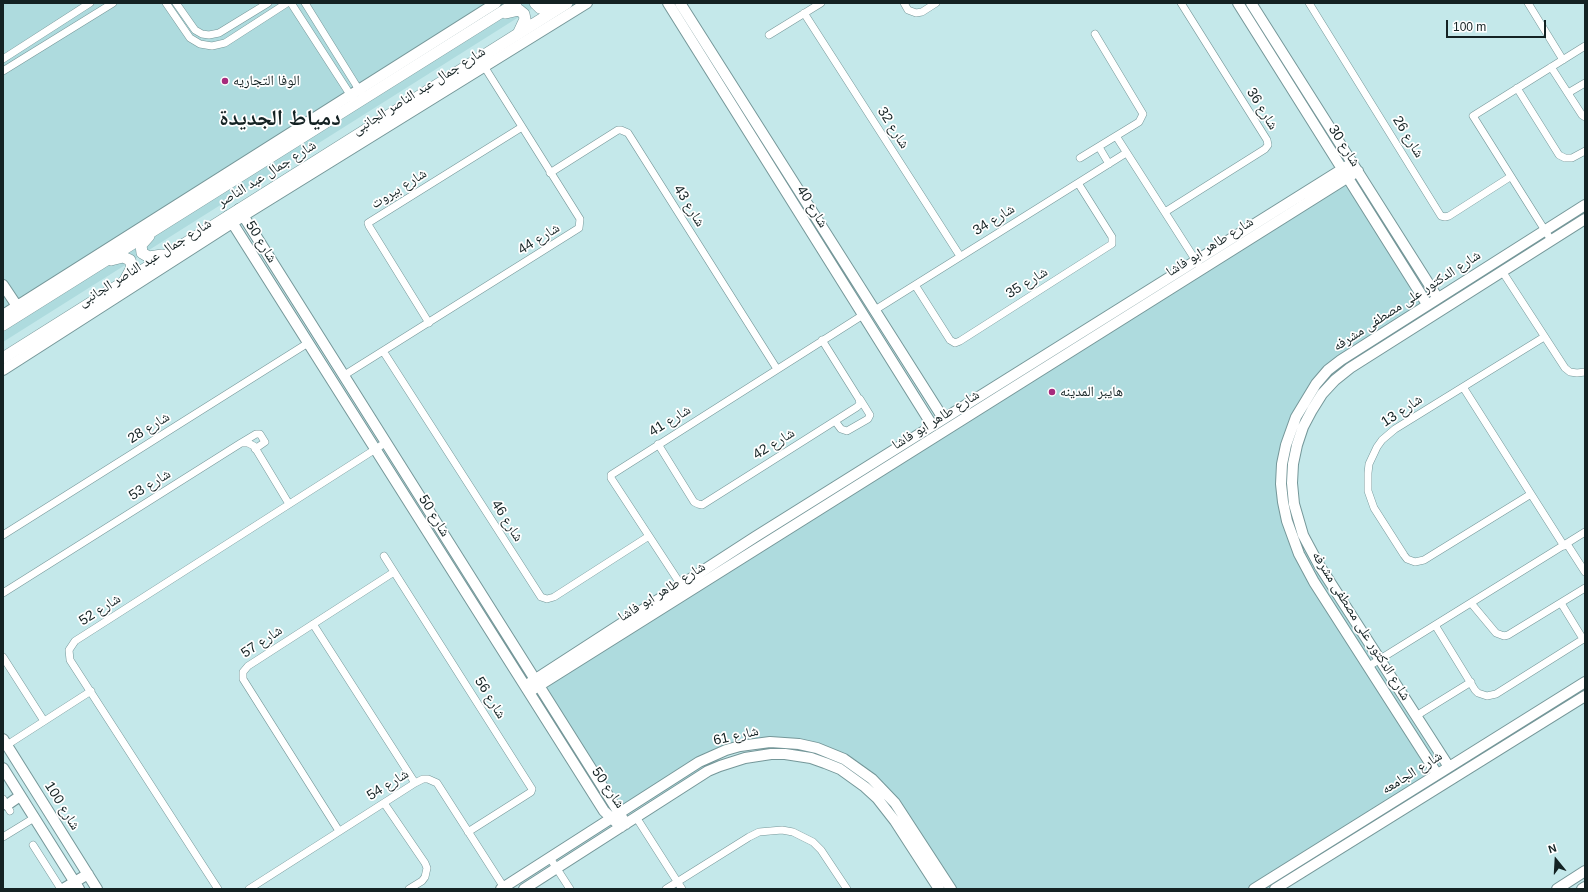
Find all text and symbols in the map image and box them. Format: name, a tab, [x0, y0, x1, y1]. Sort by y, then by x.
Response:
scale bar	[1448, 12, 1548, 38]
text: 100 m	[1453, 20, 1486, 34]
street label: شارع جمال عبد الناصر الجانبى	[349, 43, 489, 139]
place label: الوفا التجاريه	[233, 73, 300, 89]
marker: الوفا التجاريه	[220, 76, 230, 86]
street label: شارع 36	[1243, 85, 1281, 133]
street label: شارع 32	[873, 104, 913, 152]
district label: دمياط الجديدة	[219, 106, 341, 132]
street label: شارع 26	[1389, 113, 1427, 161]
street label: شارع 30	[1324, 122, 1364, 170]
street label: شارع جمال عبد الناصر	[215, 137, 319, 211]
street label: شارع بيروت	[368, 165, 430, 213]
street label: شارع 43	[670, 182, 708, 230]
street label: شارع 40	[793, 183, 831, 231]
street label: شارع 34	[970, 201, 1018, 239]
street label: شارع طاهر ابو فاشا	[1163, 213, 1257, 281]
street label: شارع جمال عبد الناصر الجانبى	[75, 215, 215, 311]
street label: شارع 50	[242, 218, 280, 266]
street label: شارع 44	[515, 220, 563, 258]
street label: شارع الدكتور على مصطفى مشرفه	[1330, 247, 1484, 355]
street label: شارع 35	[1003, 264, 1051, 302]
place label: هايبر المدينه	[1060, 384, 1123, 400]
street label: شارع طاهر ابو فاشا	[889, 386, 983, 454]
marker: هايبر المدينه	[1047, 387, 1057, 397]
street label: شارع 13	[1378, 391, 1426, 431]
street label: شارع 41	[646, 402, 694, 440]
street label: شارع 28	[125, 409, 173, 447]
street label: شارع 42	[750, 425, 798, 463]
street label: شارع 53	[126, 466, 174, 504]
street label: شارع 50	[415, 492, 453, 540]
street label: شارع 46	[487, 497, 527, 545]
street label: شارع الدكتور على مصطفى مشرفه	[1308, 548, 1414, 704]
street label: شارع طاهر ابو فاشا	[615, 558, 709, 626]
street label: شارع 52	[76, 590, 124, 630]
street label: شارع 57	[238, 622, 286, 662]
street label: شارع 56	[471, 674, 509, 722]
street label: شارع 61	[712, 723, 760, 749]
street label: شارع الجامعه	[1379, 748, 1445, 798]
street label: شارع 50	[588, 764, 628, 812]
street label: شارع 54	[364, 766, 412, 804]
street label: شارع 100	[41, 779, 83, 833]
north arrow	[1536, 840, 1576, 880]
text: N	[1547, 842, 1558, 856]

